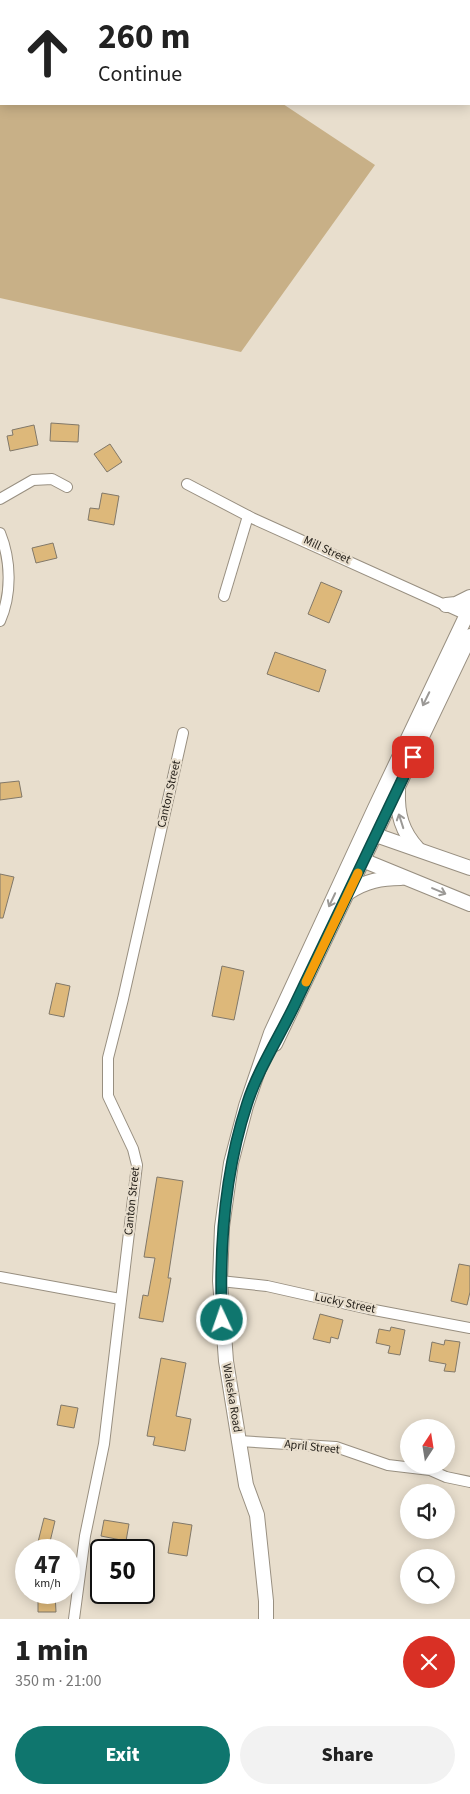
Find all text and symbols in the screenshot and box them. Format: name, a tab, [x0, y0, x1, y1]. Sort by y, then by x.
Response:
text: 260 m	[98, 12, 190, 62]
icon: ahead	[15, 20, 80, 85]
text: Continue	[98, 58, 182, 90]
street label: Mill Street	[301, 532, 353, 568]
one-way arrow	[421, 691, 431, 706]
pin	[392, 736, 434, 778]
icon: arrive	[399, 743, 427, 771]
street label: Canton Street	[153, 759, 185, 829]
one-way arrow	[396, 814, 406, 830]
one-way arrow	[431, 888, 446, 897]
one-way arrow	[327, 892, 336, 907]
street label: Canton Street	[120, 1166, 144, 1236]
street label: Lucky Street	[313, 1288, 377, 1318]
position arrow	[195, 1293, 247, 1345]
street label: Waleska Road	[218, 1362, 246, 1434]
north arrow	[400, 1419, 455, 1474]
map controls	[400, 1419, 455, 1604]
street label: April Street	[283, 1436, 341, 1458]
button: sound	[400, 1484, 455, 1539]
speed limit sign: 50	[90, 1539, 155, 1604]
text: 47	[34, 1547, 61, 1583]
button: search	[400, 1549, 455, 1604]
text: km/h	[34, 1575, 61, 1592]
text: 1 min	[15, 1629, 89, 1672]
button: close	[403, 1636, 455, 1688]
text: 350 m · 21:00	[15, 1670, 102, 1692]
button: Exit	[15, 1726, 230, 1784]
button: Share	[240, 1726, 455, 1784]

